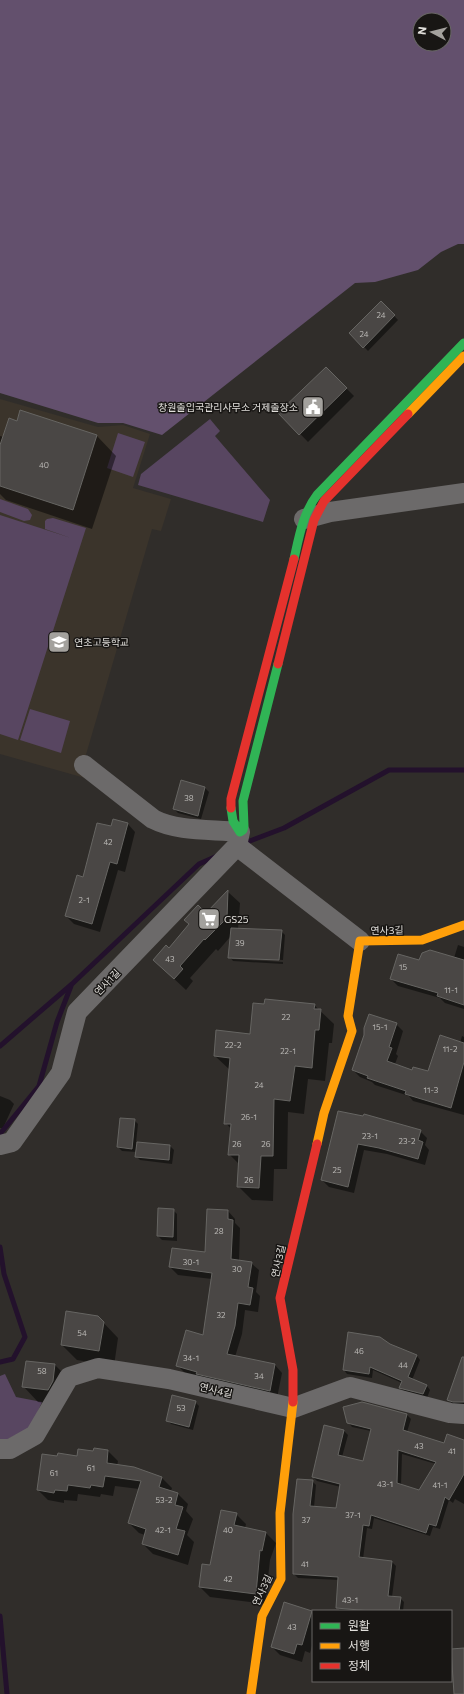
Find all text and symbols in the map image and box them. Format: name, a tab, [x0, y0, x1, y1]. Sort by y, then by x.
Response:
north arrow	[412, 12, 452, 52]
text: N	[415, 26, 429, 36]
house number: 24	[376, 310, 386, 320]
house number: 24	[359, 329, 369, 339]
public building icon: 창원출입국관리사무소 거제출장소	[300, 394, 326, 420]
place label: 창원출입국관리사무소 거제출장소	[158, 401, 298, 413]
house number: 40	[39, 460, 49, 470]
school or university icon: 연초고등학교	[46, 629, 72, 655]
place label: 연초고등학교	[74, 636, 129, 648]
house number: 38	[184, 793, 194, 803]
house number: 42	[103, 837, 113, 847]
house number: 2-1	[78, 895, 90, 905]
supermarket icon: GS25	[196, 906, 222, 932]
place label: GS25	[224, 913, 249, 925]
street label: 연사3길	[370, 924, 404, 936]
house number: 39	[235, 938, 245, 948]
house number: 43	[165, 954, 175, 964]
house number: 15	[399, 962, 407, 972]
street label: 연사1길	[92, 966, 122, 998]
house number: 11-1	[444, 985, 458, 995]
house number: 22	[282, 1012, 291, 1022]
house number: 15-1	[373, 1022, 387, 1032]
house number: 22-2	[225, 1040, 242, 1050]
house number: 11-2	[443, 1044, 458, 1054]
house number: 22-1	[280, 1046, 296, 1056]
house number: 24	[254, 1080, 264, 1090]
house number: 11-3	[424, 1085, 439, 1095]
house number: 26-1	[241, 1112, 257, 1122]
house number: 23-1	[362, 1131, 378, 1141]
house number: 23-2	[399, 1136, 416, 1146]
house number: 26	[232, 1139, 242, 1149]
house number: 26	[261, 1139, 271, 1149]
house number: 25	[332, 1165, 342, 1175]
house number: 26	[244, 1175, 254, 1185]
house number: 28	[214, 1226, 224, 1236]
street label: 연사3길	[268, 1243, 288, 1279]
house number: 30-1	[183, 1257, 199, 1267]
house number: 30	[232, 1264, 242, 1274]
house number: 32	[217, 1310, 226, 1320]
house number: 54	[77, 1328, 87, 1338]
house number: 46	[354, 1346, 364, 1356]
house number: 34-1	[183, 1353, 199, 1363]
house number: 44	[398, 1360, 408, 1370]
house number: 58	[37, 1366, 47, 1376]
house number: 34	[254, 1371, 264, 1381]
street label: 연사4길	[198, 1380, 234, 1400]
house number: 53	[176, 1403, 186, 1413]
house number: 43	[414, 1441, 424, 1451]
house number: 41	[448, 1446, 456, 1456]
house number: 61	[87, 1463, 95, 1473]
house number: 61	[50, 1468, 58, 1478]
house number: 43-1	[377, 1479, 393, 1489]
house number: 41-1	[433, 1480, 447, 1490]
house number: 53-2	[156, 1495, 173, 1505]
house number: 37-1	[345, 1510, 361, 1520]
house number: 37	[302, 1515, 310, 1525]
house number: 42-1	[155, 1525, 171, 1535]
house number: 40	[223, 1525, 233, 1535]
house number: 41	[301, 1559, 309, 1569]
street label: 연사3길	[250, 1572, 274, 1608]
house number: 42	[223, 1574, 233, 1584]
house number: 43-1	[342, 1595, 358, 1605]
legend	[312, 1610, 452, 1682]
text: 원활	[348, 1618, 370, 1632]
house number: 43	[287, 1622, 297, 1632]
text: 서행	[348, 1638, 370, 1652]
text: 정체	[348, 1658, 370, 1672]

